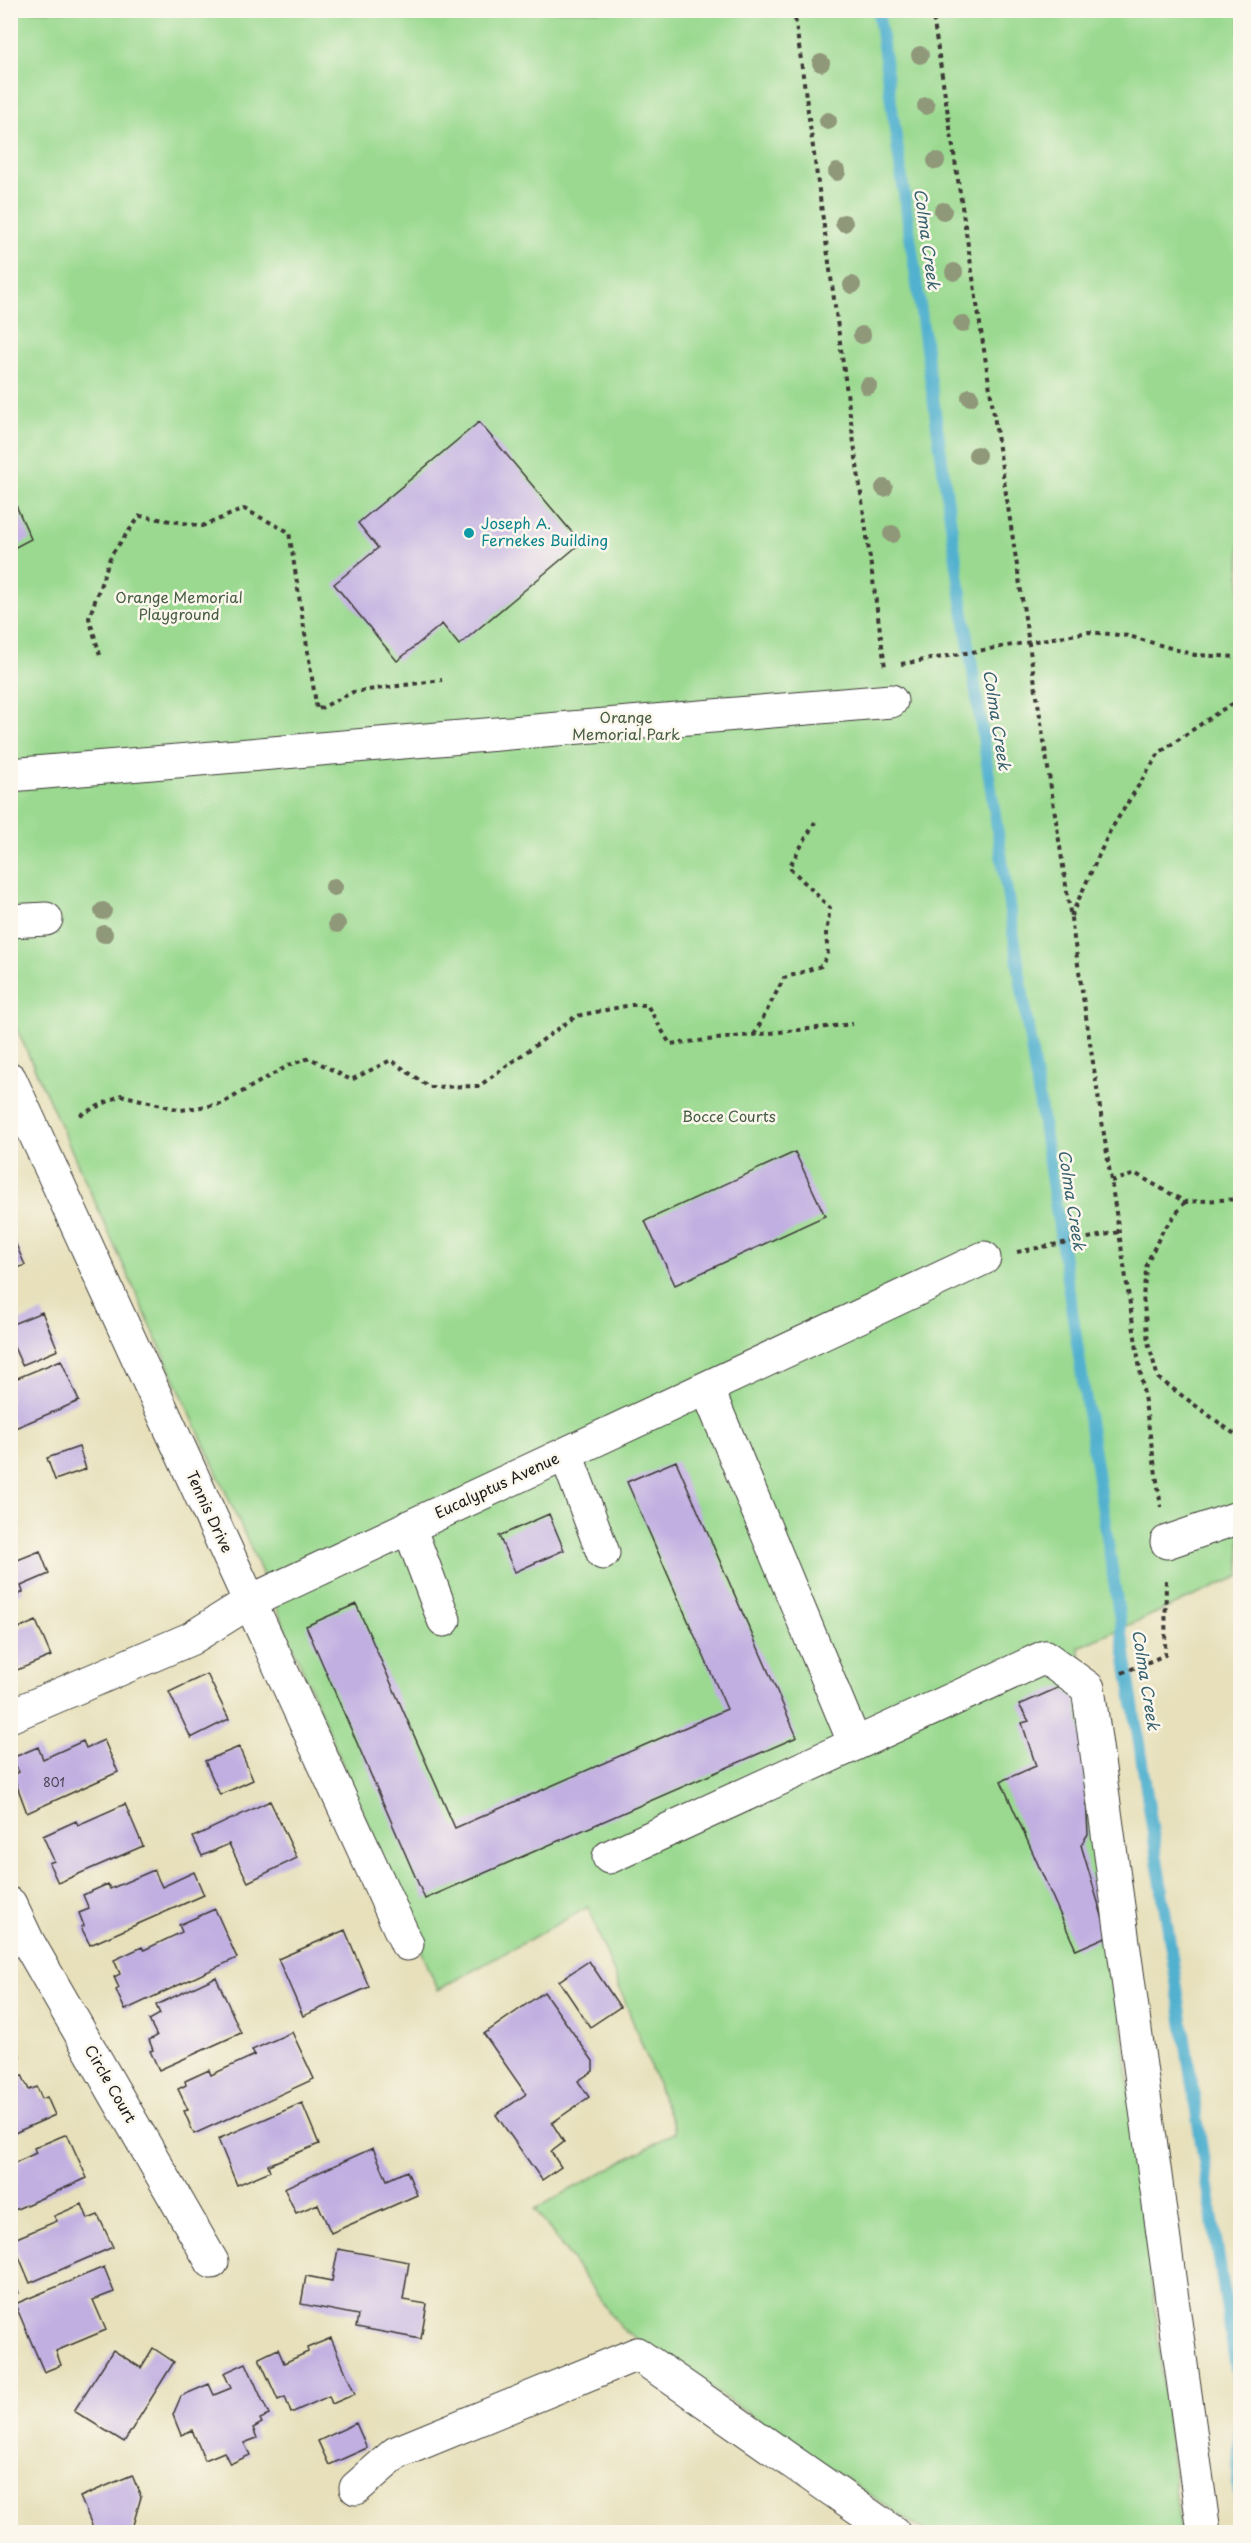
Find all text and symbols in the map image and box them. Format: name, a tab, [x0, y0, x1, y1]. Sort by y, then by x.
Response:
water label: Colma Creek	[909, 187, 947, 292]
place label: Joseph A. Fernekes Building	[481, 511, 608, 551]
marker: Joseph A. Fernekes Building	[462, 526, 476, 540]
park label: Orange Memorial Playground	[115, 585, 243, 625]
water label: Colma Creek	[978, 668, 1018, 773]
park label: Orange Memorial Park	[572, 705, 680, 745]
park label: Bocce Courts	[682, 1104, 776, 1127]
water label: Colma Creek	[1053, 1148, 1093, 1253]
street label: Eucalyptus Avenue	[430, 1446, 562, 1524]
street label: Tennis Drive	[181, 1467, 239, 1556]
water label: Colma Creek	[1127, 1628, 1167, 1733]
house number: 801	[43, 1773, 65, 1791]
street label: Circle Court	[80, 2040, 143, 2127]

